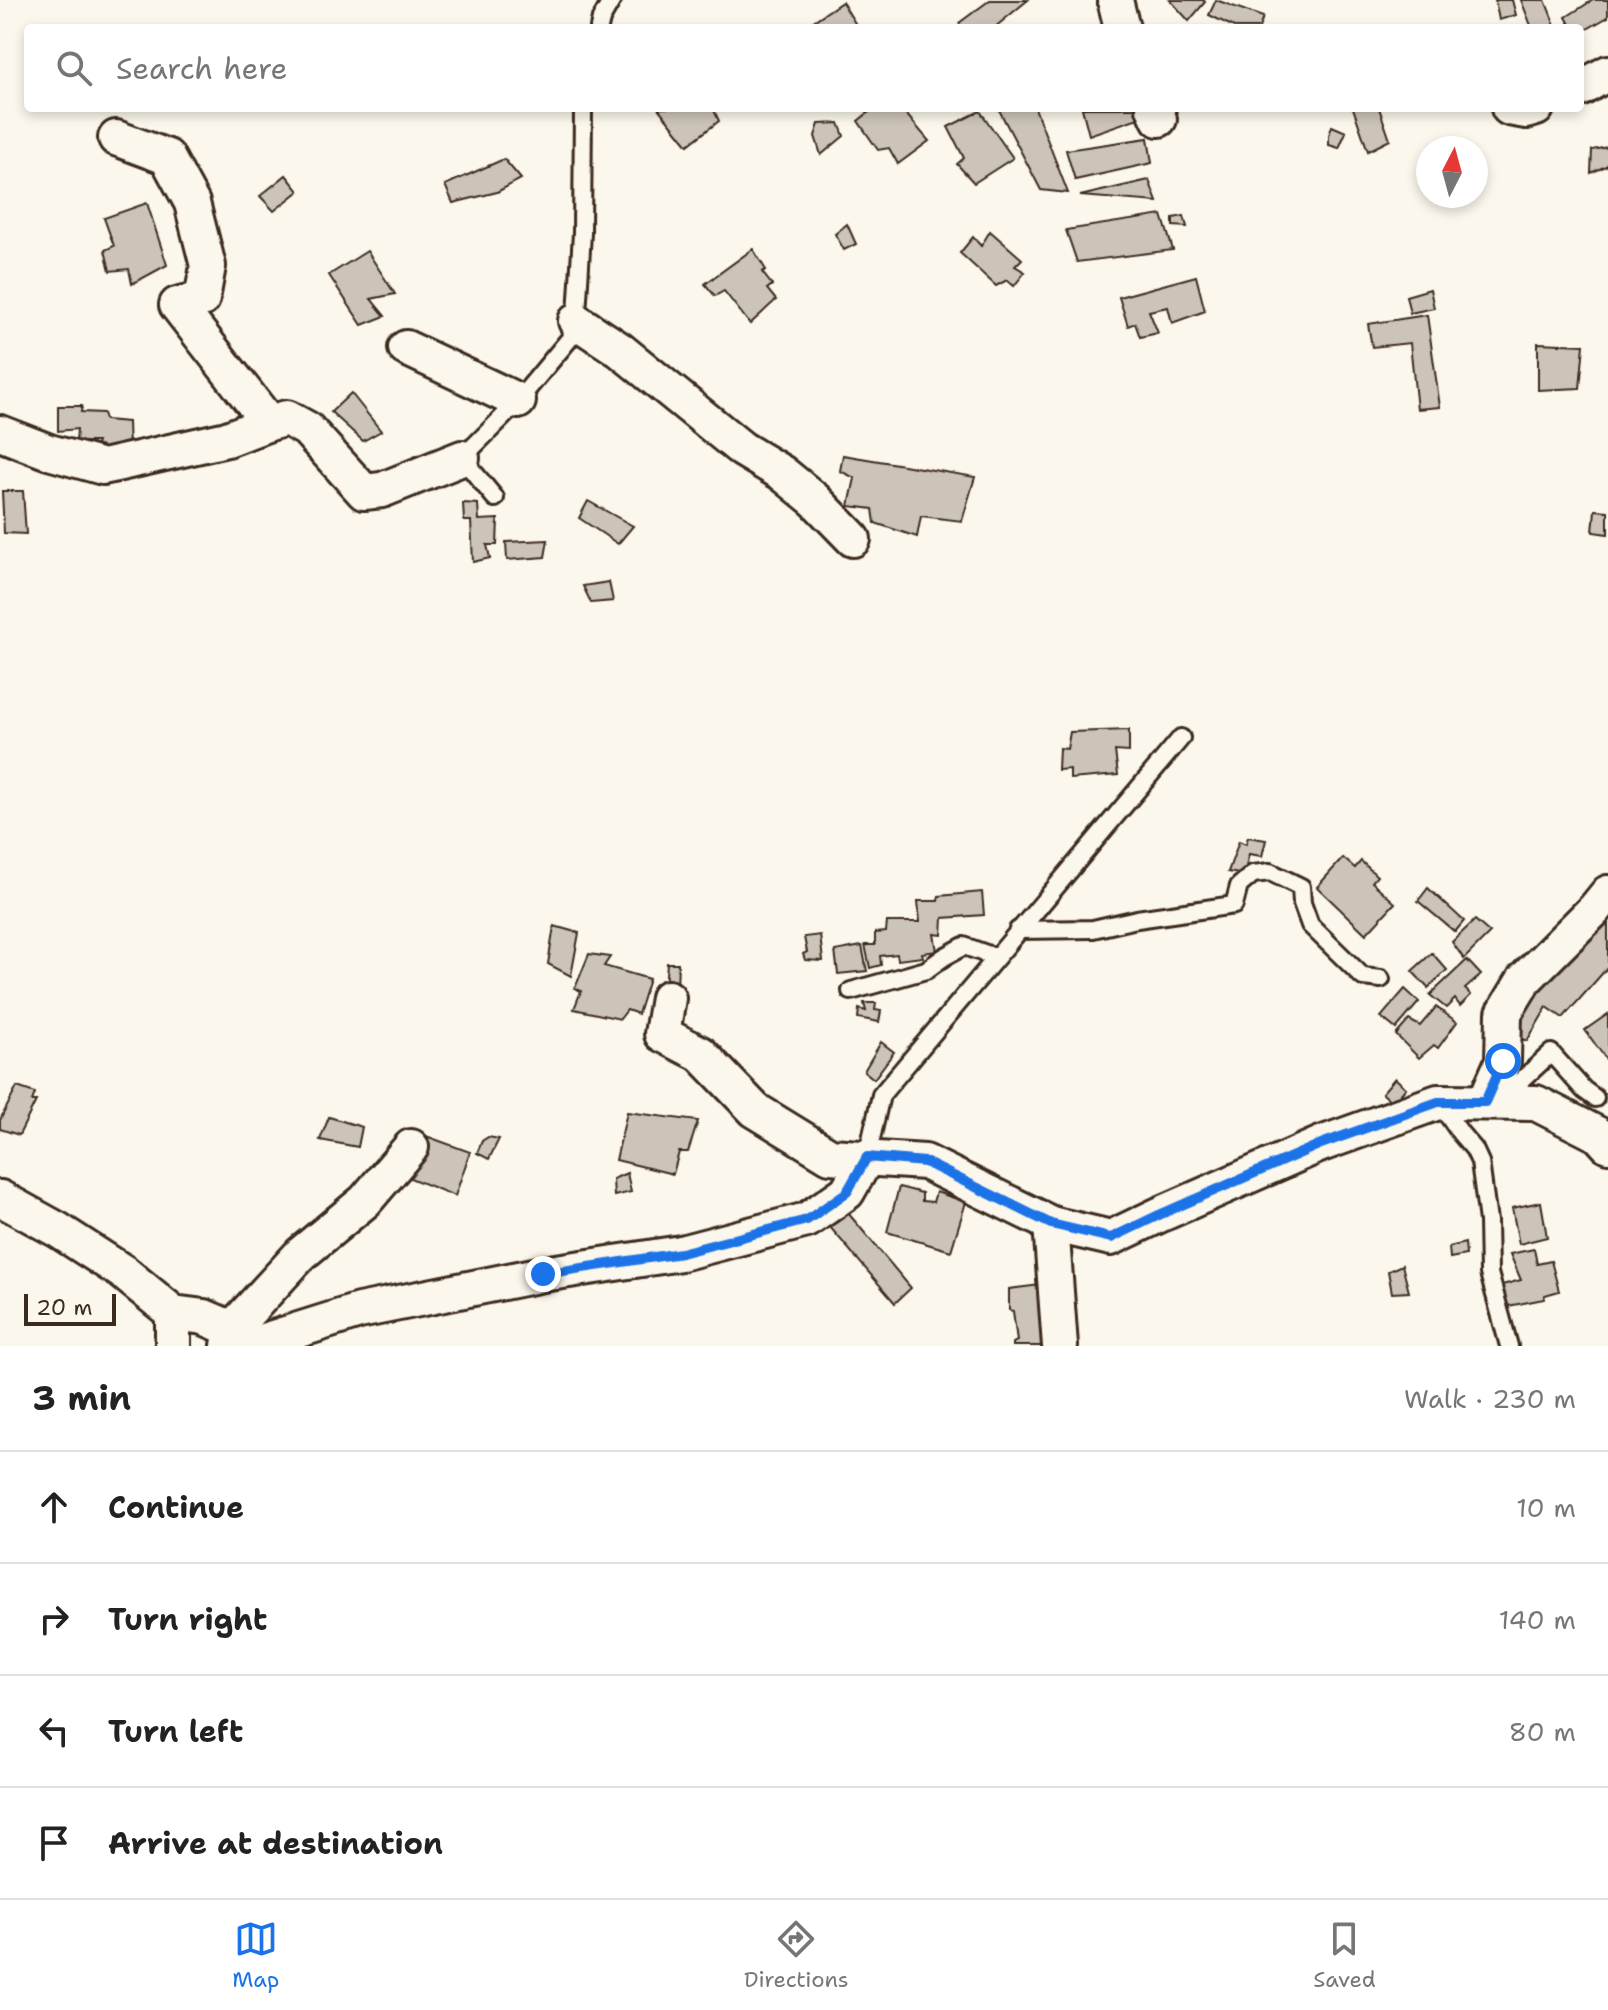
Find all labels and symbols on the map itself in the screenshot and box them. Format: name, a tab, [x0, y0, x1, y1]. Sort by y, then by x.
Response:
north arrow	[1416, 136, 1488, 208]
route start	[1485, 1043, 1521, 1079]
route end	[525, 1256, 561, 1292]
scale bar	[24, 1290, 116, 1326]

